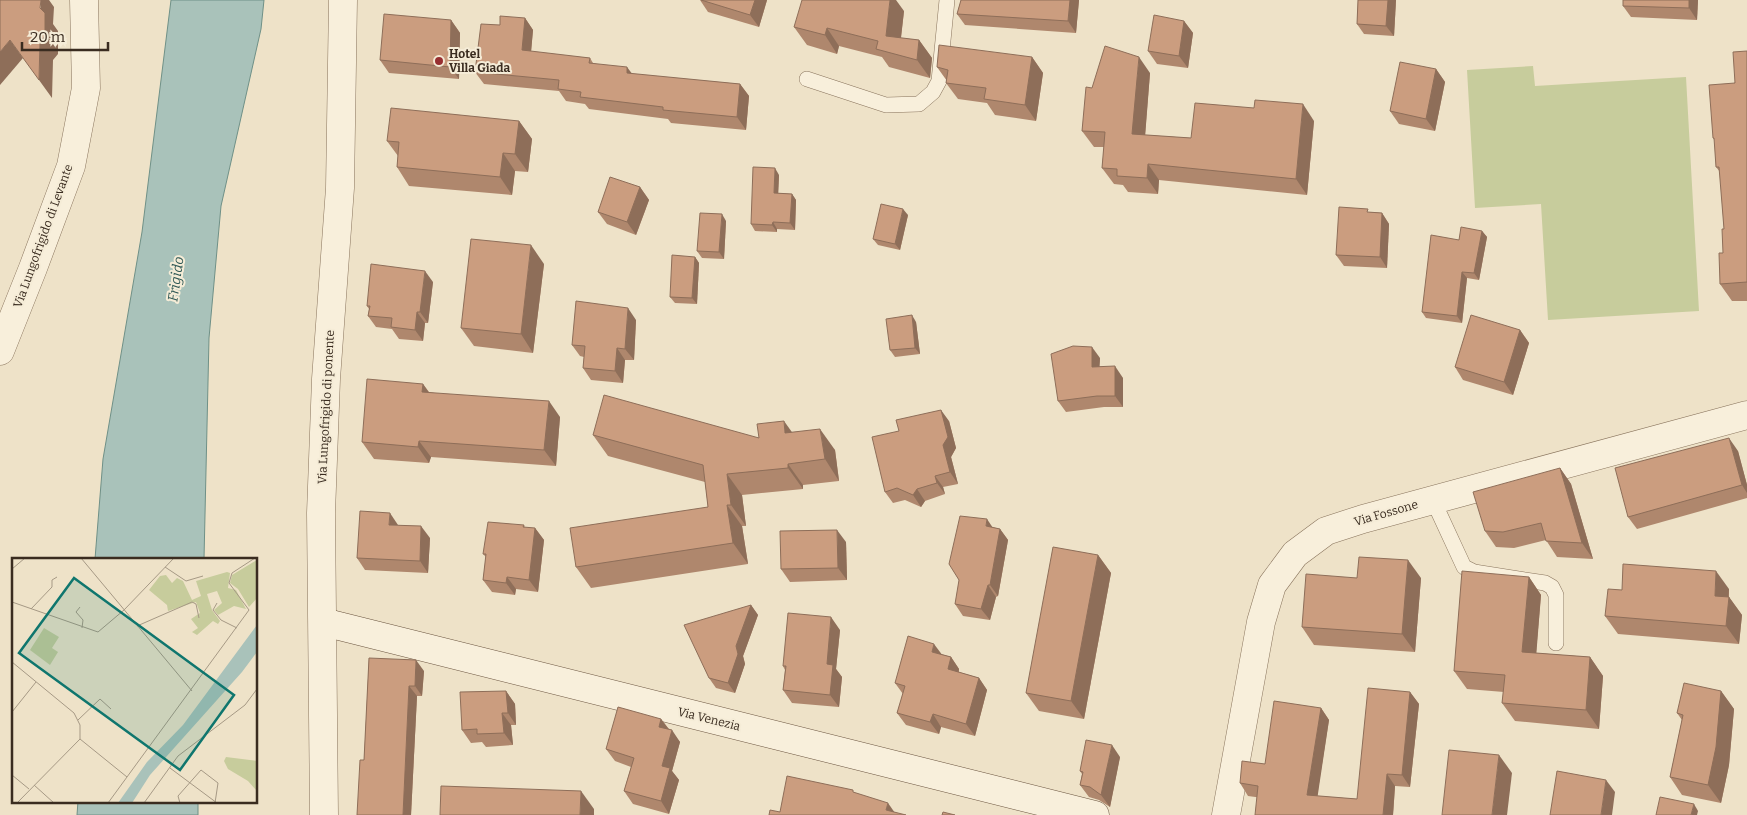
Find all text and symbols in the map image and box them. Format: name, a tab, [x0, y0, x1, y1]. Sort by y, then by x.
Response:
scale bar	[22, 20, 109, 52]
text: 20 m	[30, 28, 66, 46]
place label: Hotel Villa Giada	[449, 47, 510, 75]
marker: Hotel Villa Giada	[433, 55, 445, 67]
street label: Via Lungofrigido di Levante	[11, 162, 75, 310]
water label: Frigido	[164, 255, 188, 303]
street label: Via Lungofrigido di ponente	[315, 330, 337, 484]
street label: Via Fossone	[1352, 497, 1420, 529]
inset map	[12, 558, 258, 802]
street label: Via Venezia	[676, 704, 742, 734]

